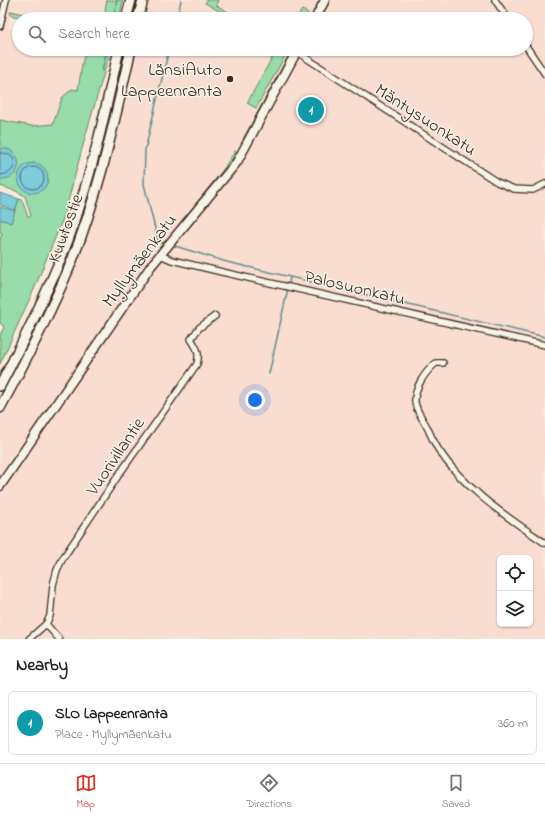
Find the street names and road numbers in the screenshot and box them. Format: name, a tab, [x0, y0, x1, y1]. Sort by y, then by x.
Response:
street label: Mäntysuonkatu	[369, 78, 481, 163]
street label: Kuutostie	[42, 190, 92, 267]
street label: Myllymäenkatu	[97, 209, 184, 313]
street label: Palosuonkatu	[301, 265, 408, 313]
street label: Vuorivillantie	[80, 412, 153, 502]

